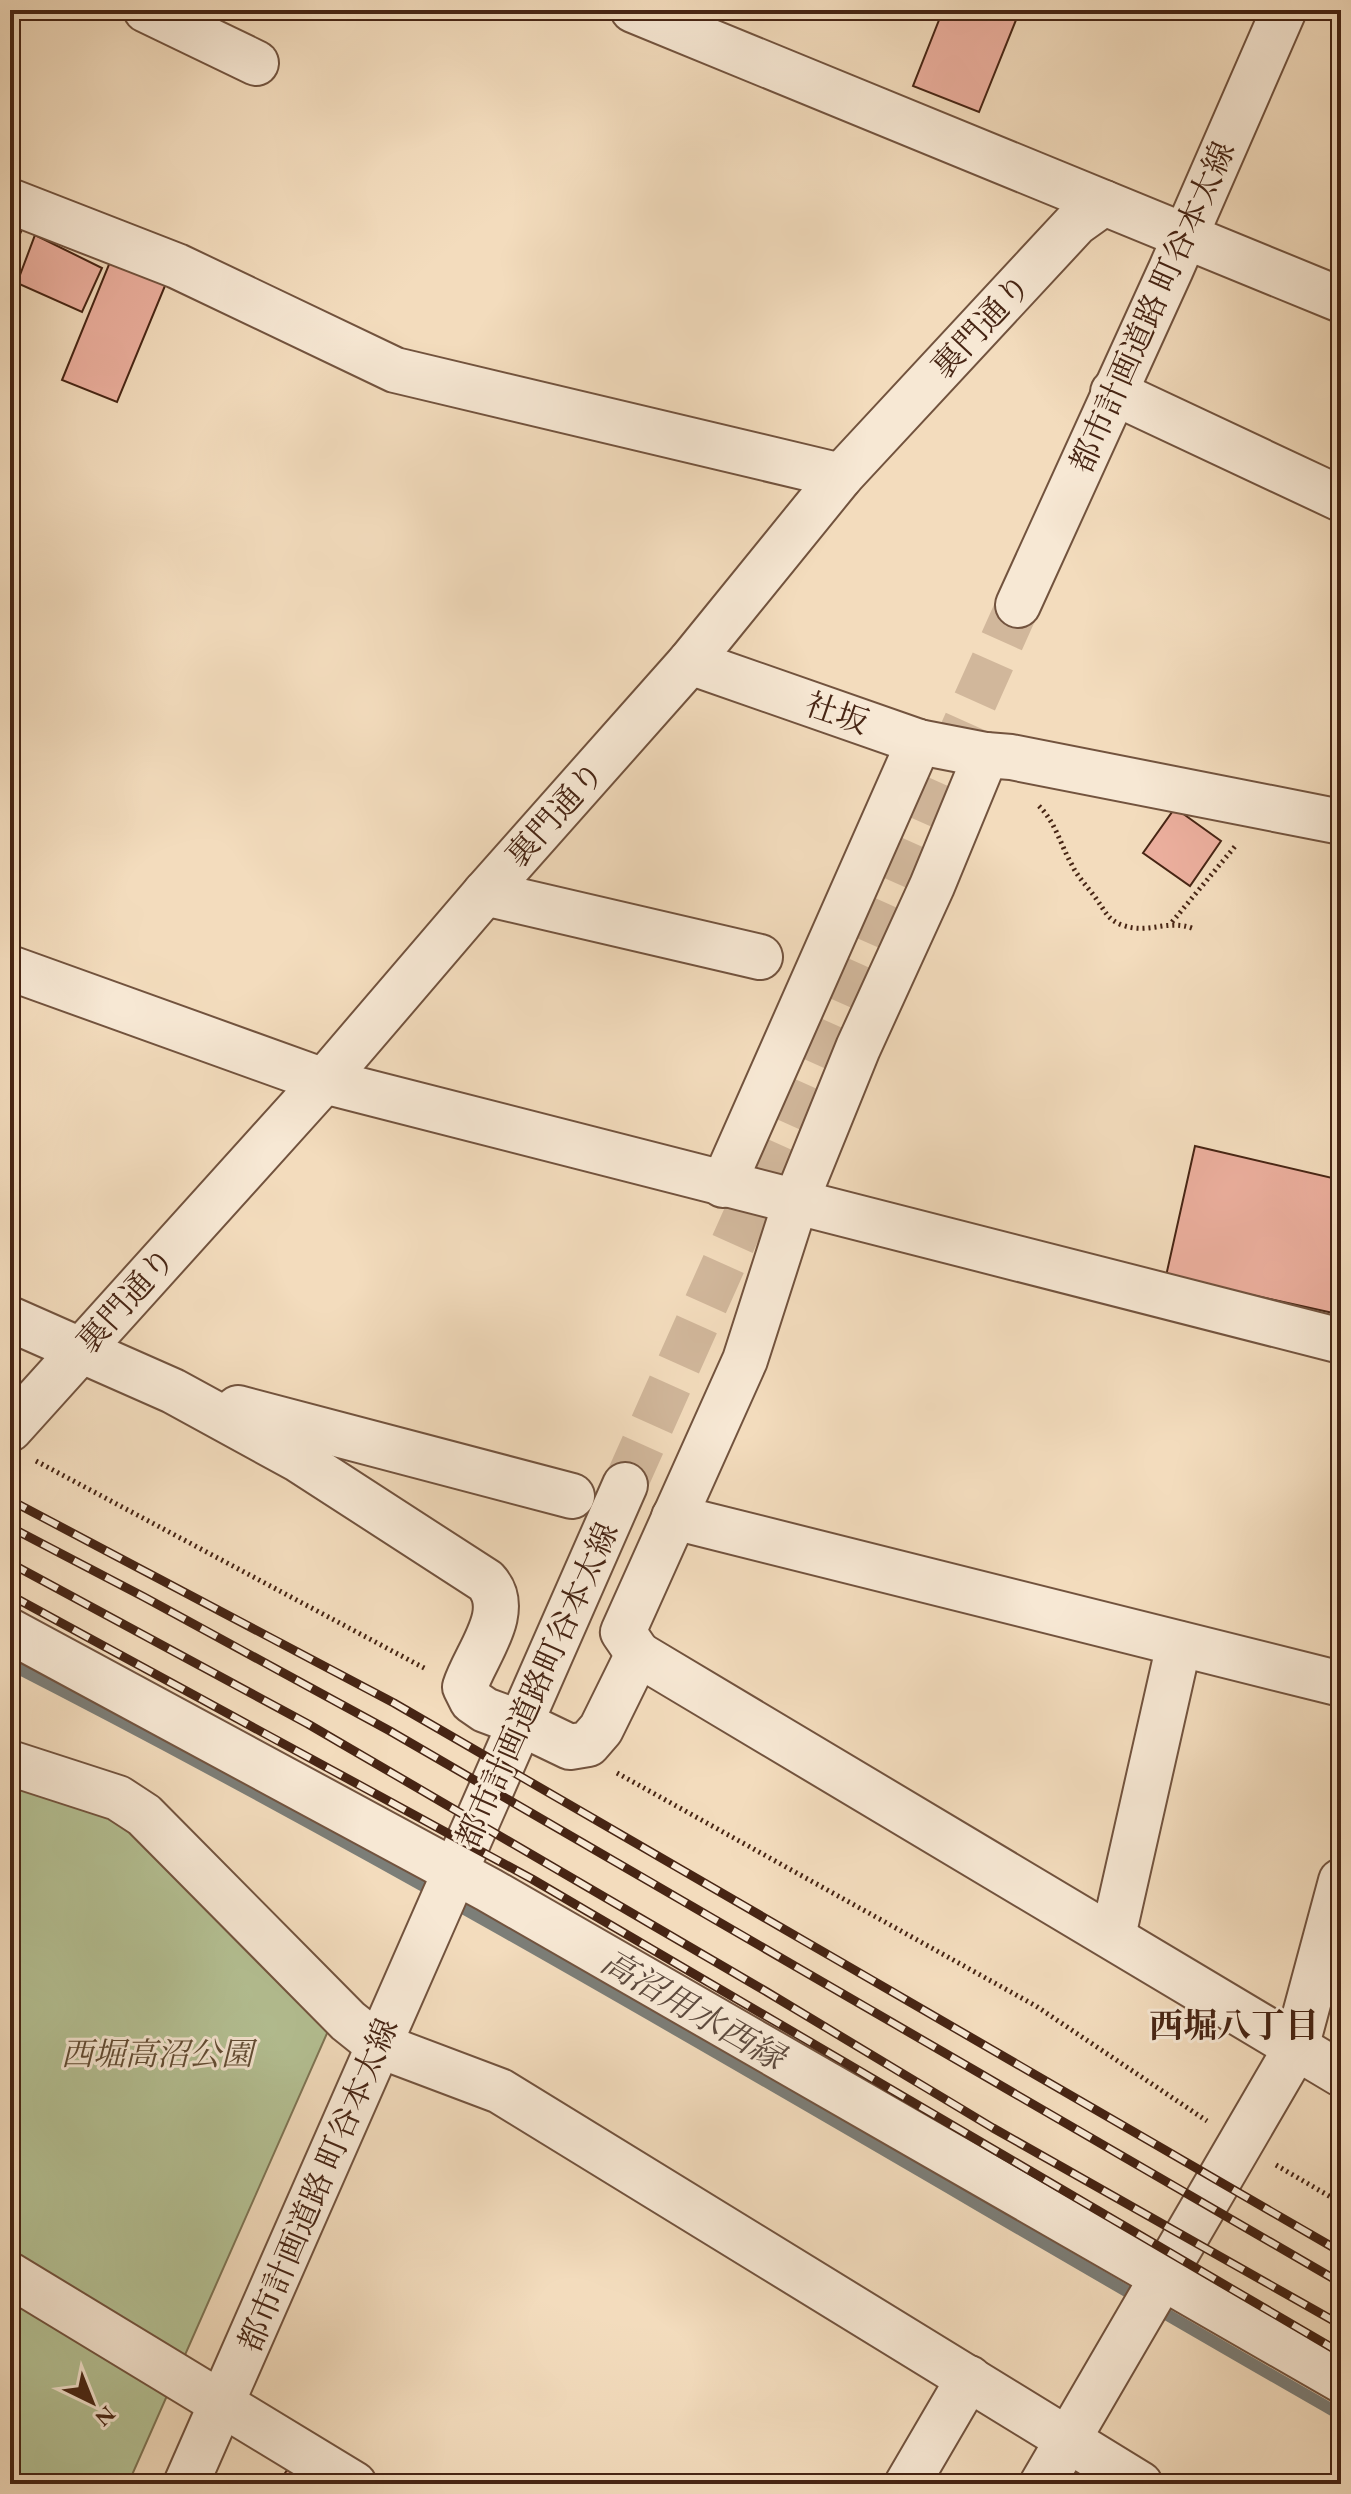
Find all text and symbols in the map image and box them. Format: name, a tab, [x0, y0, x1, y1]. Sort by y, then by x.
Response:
street label: 都市計画道路 町谷本太線	[1060, 135, 1244, 479]
street label: 裏門通り	[922, 265, 1040, 387]
street label: 社坂	[800, 683, 874, 743]
street label: 裏門通り	[497, 752, 613, 876]
street label: 裏門通り	[68, 1238, 184, 1362]
street label: 都市計画道路町谷本太線	[446, 1516, 628, 1854]
water label: 高沼用水西縁	[594, 1939, 796, 2081]
district label: 西堀八丁目	[1149, 2003, 1319, 2047]
street label: 都市計画道路 町谷本太線	[229, 2012, 407, 2358]
park label: 西堀高沼公園	[61, 2033, 258, 2075]
north arrow	[52, 2362, 132, 2442]
text: N	[89, 2400, 122, 2433]

